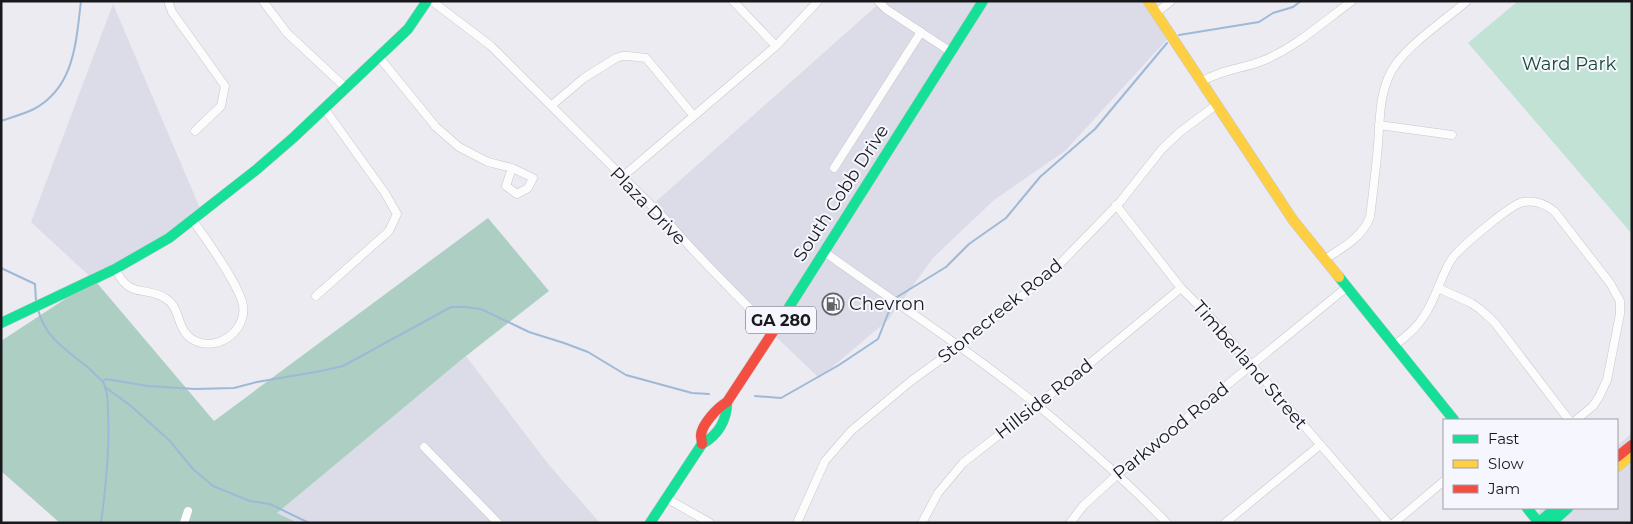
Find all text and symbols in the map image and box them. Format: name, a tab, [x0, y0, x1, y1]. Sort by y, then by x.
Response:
park label: Ward Park	[1522, 53, 1617, 75]
street label: South Cobb Drive	[789, 120, 893, 265]
street label: Plaza Drive	[605, 162, 691, 250]
street label: Stonecreek Road	[933, 254, 1067, 368]
fuel station icon: Chevron	[821, 292, 845, 316]
place label: Chevron	[849, 293, 925, 315]
street label: Timberland Street	[1188, 296, 1312, 434]
road number: GA 280	[746, 306, 816, 334]
street label: Hillside Road	[991, 354, 1097, 444]
street label: Parkwood Road	[1109, 378, 1233, 484]
legend	[1443, 419, 1618, 509]
text: Fast	[1488, 429, 1519, 448]
text: Slow	[1488, 454, 1524, 473]
text: Jam	[1487, 479, 1520, 498]

